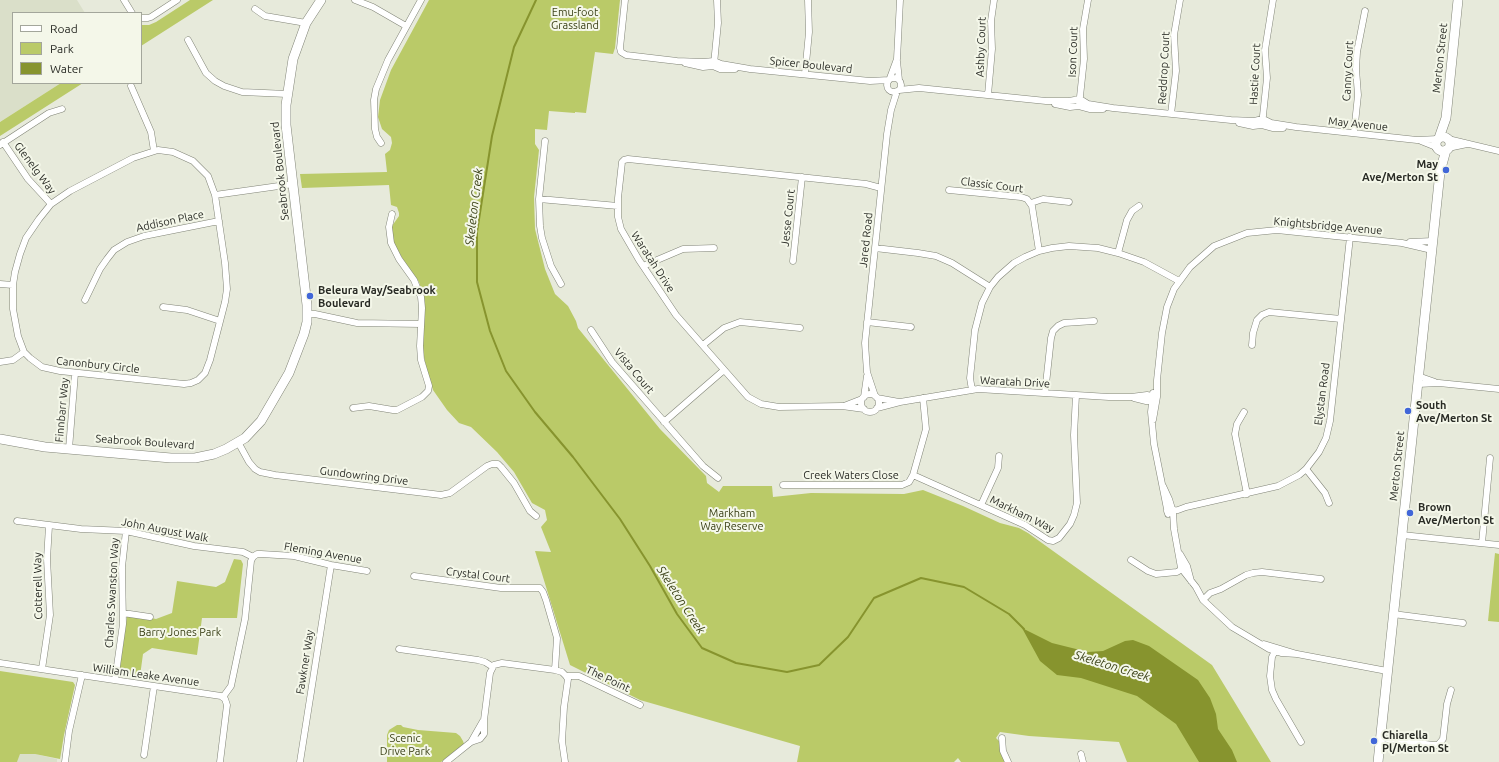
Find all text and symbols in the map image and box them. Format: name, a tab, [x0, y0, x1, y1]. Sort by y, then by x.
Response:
park label: Emu-foot Grassland	[551, 5, 599, 31]
legend	[12, 12, 142, 84]
street label: Ashby Court	[973, 17, 989, 77]
text: Road	[50, 22, 78, 35]
street label: Merton Street	[1430, 22, 1450, 94]
street label: Ison Court	[1066, 26, 1080, 78]
street label: Reddrop Court	[1155, 31, 1173, 105]
street label: Canny Court	[1340, 40, 1356, 102]
text: Park	[50, 42, 74, 55]
street label: Hastie Court	[1247, 43, 1263, 105]
street label: Spicer Boulevard	[769, 54, 853, 76]
text: Water	[50, 62, 83, 75]
street label: May Avenue	[1327, 114, 1389, 134]
street label: Seabrook Boulevard	[268, 121, 292, 221]
street label: Glenelg Way	[11, 140, 59, 196]
place label: May Ave/Merton St	[1362, 157, 1438, 183]
marker: May Ave/Merton St	[1441, 165, 1451, 175]
water label: Skeleton Creek	[462, 167, 486, 247]
street label: Classic Court	[960, 175, 1024, 195]
street label: Jesse Court	[778, 189, 798, 247]
street label: Addison Place	[135, 207, 205, 235]
street label: Jared Road	[857, 212, 875, 268]
street label: Knightsbridge Avenue	[1273, 215, 1383, 237]
street label: Waratah Drive	[628, 229, 678, 295]
place label: Beleura Way/Seabrook Boulevard	[318, 283, 436, 309]
marker: Beleura Way/Seabrook Boulevard	[305, 291, 315, 301]
street label: Vista Court	[611, 346, 657, 396]
street label: Canonbury Circle	[56, 354, 140, 376]
street label: Elystan Road	[1312, 362, 1332, 426]
street label: Waratah Drive	[980, 374, 1050, 390]
street label: Finnbarr Way	[53, 377, 71, 443]
place label: South Ave/Merton St	[1416, 398, 1492, 424]
marker: South Ave/Merton St	[1403, 406, 1413, 416]
street label: Merton Street	[1387, 430, 1407, 502]
street label: Seabrook Boulevard	[95, 432, 195, 452]
street label: Gundowring Drive	[319, 464, 409, 488]
street label: Creek Waters Close	[803, 468, 899, 482]
street label: Markham Way	[988, 493, 1056, 535]
place label: Brown Ave/Merton St	[1418, 500, 1494, 526]
park label: Markham Way Reserve	[701, 506, 763, 532]
marker: Brown Ave/Merton St	[1405, 508, 1415, 518]
street label: John August Walk	[120, 515, 210, 545]
street label: Charles Swanston Way	[103, 537, 121, 649]
street label: Fleming Avenue	[283, 540, 363, 566]
street label: Cotterell Way	[31, 552, 45, 620]
water label: Skeleton Creek	[654, 563, 708, 637]
street label: Crystal Court	[445, 565, 511, 585]
park label: Barry Jones Park	[139, 625, 221, 639]
street label: Fawkner Way	[293, 629, 317, 695]
water label: Skeleton Creek	[1072, 648, 1152, 684]
street label: William Leake Avenue	[92, 661, 200, 689]
street label: The Point	[584, 663, 632, 695]
place label: Chiarella Pl/Merton St	[1382, 728, 1449, 754]
park label: Scenic Drive Park	[380, 731, 430, 757]
marker: Chiarella Pl/Merton St	[1369, 736, 1379, 746]

